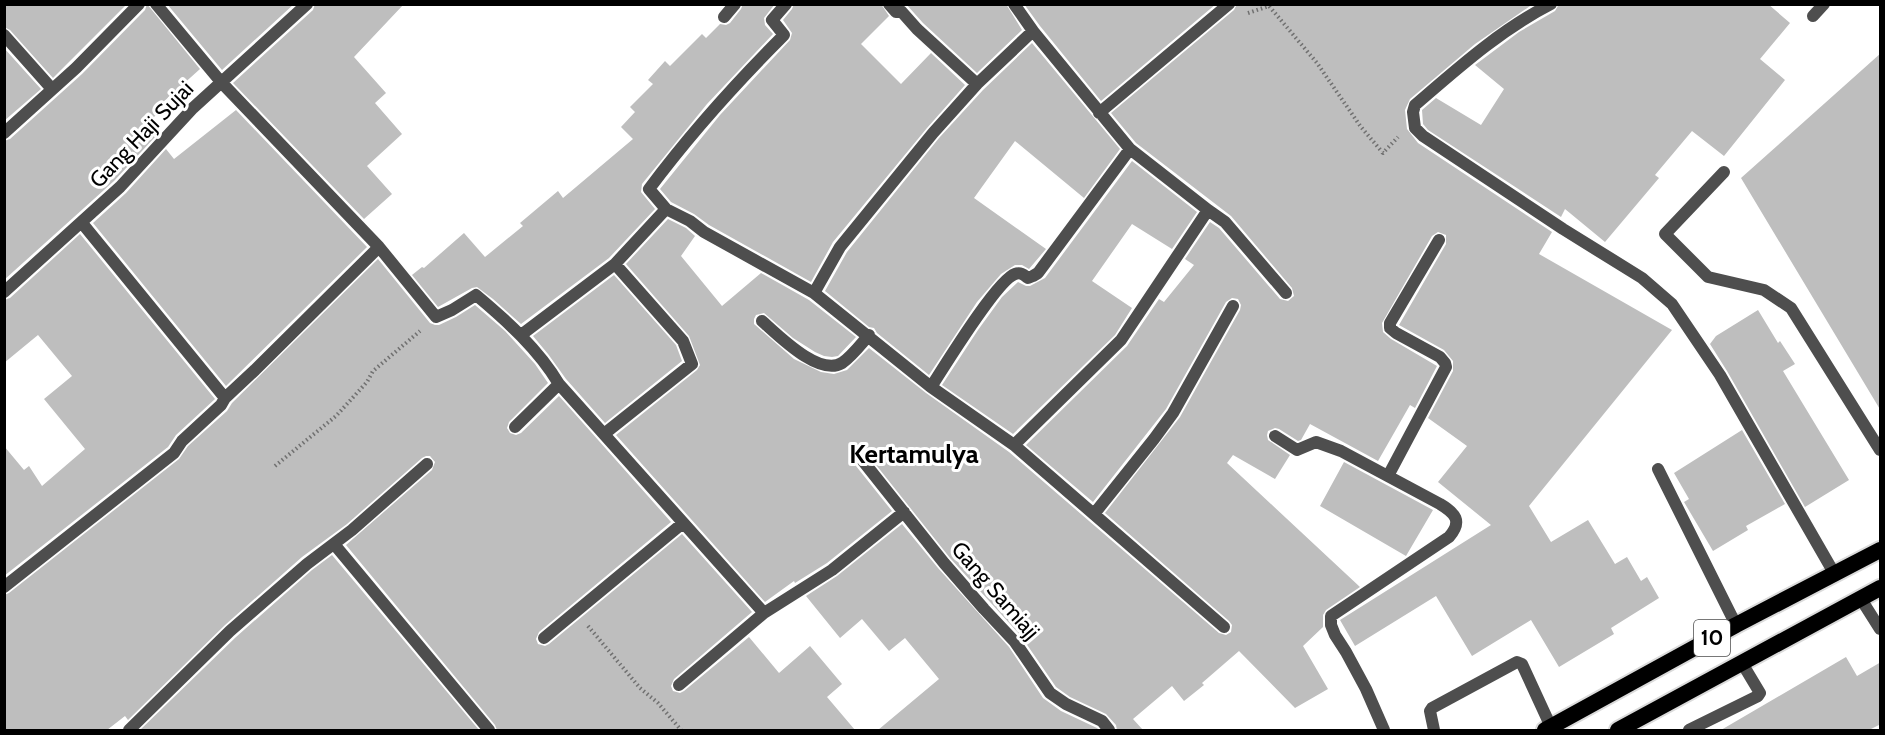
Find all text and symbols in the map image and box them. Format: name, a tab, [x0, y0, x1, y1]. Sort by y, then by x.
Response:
street label: Gang Haji Sujai	[84, 75, 199, 193]
district label: Kertamulya	[849, 438, 979, 470]
street label: Gang Samiajj	[946, 536, 1045, 645]
road number: 10	[1694, 620, 1730, 656]

